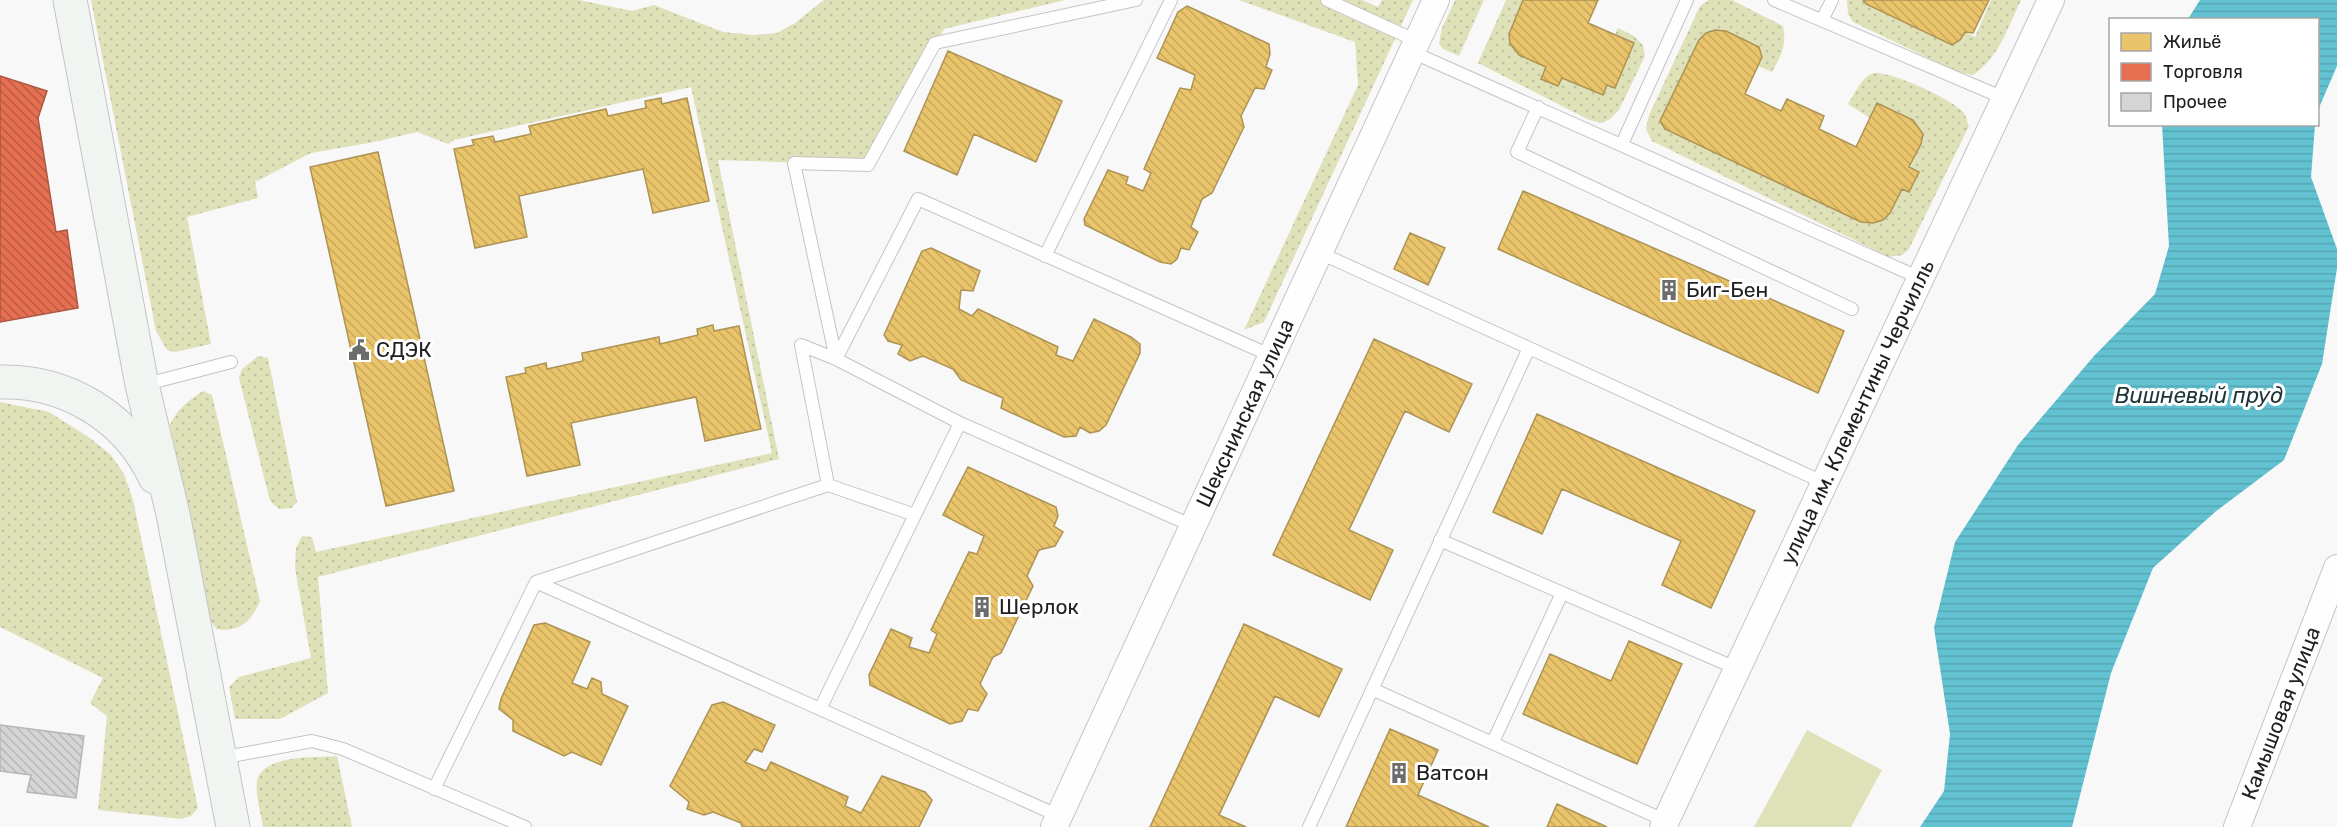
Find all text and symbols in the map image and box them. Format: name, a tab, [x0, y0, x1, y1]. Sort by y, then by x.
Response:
legend	[2109, 18, 2319, 126]
text: Жильё	[2163, 31, 2221, 53]
text: Торговля	[2163, 61, 2243, 83]
text: Прочее	[2163, 91, 2227, 113]
street label: улица им. Клементины Черчилль	[1775, 256, 1939, 568]
place label: Биг-Бен	[1686, 277, 1768, 302]
building icon: Биг-Бен	[1657, 278, 1681, 302]
street label: Шекснинская улица	[1191, 315, 1299, 511]
place label: СДЭК	[376, 337, 432, 362]
public building icon: СДЭК	[347, 338, 371, 362]
water label: Вишневый пруд	[2115, 382, 2283, 409]
place label: Шерлок	[999, 594, 1079, 619]
building icon: Шерлок	[970, 595, 994, 619]
street label: Камышовая улица	[2236, 623, 2325, 803]
place label: Ватсон	[1416, 760, 1489, 785]
building icon: Ватсон	[1387, 761, 1411, 785]

